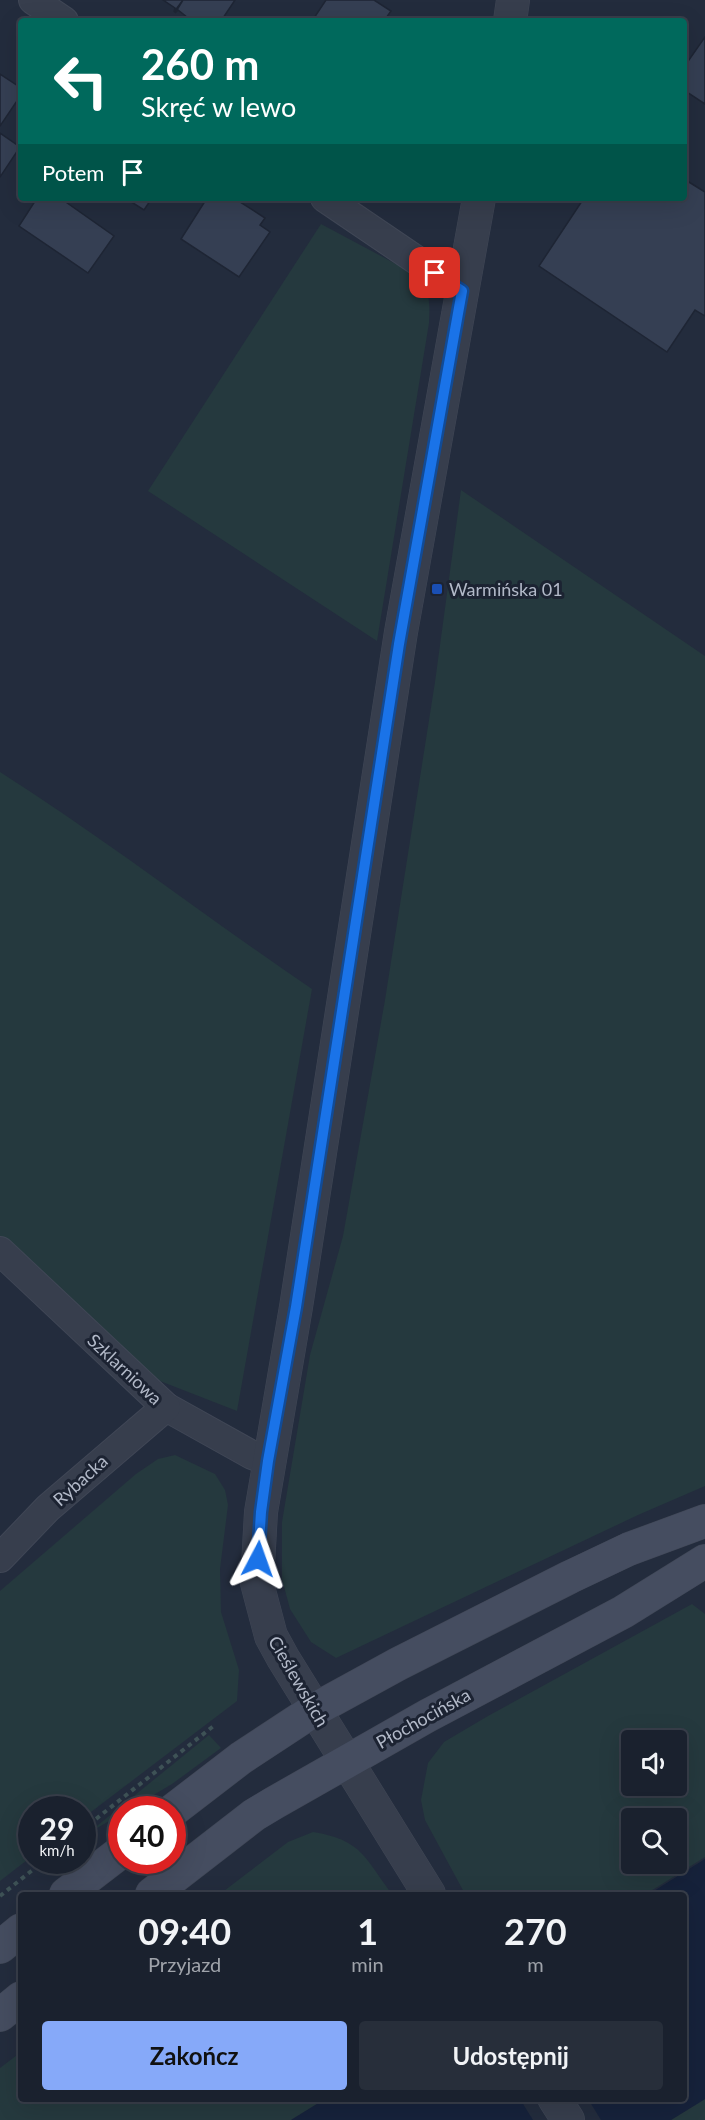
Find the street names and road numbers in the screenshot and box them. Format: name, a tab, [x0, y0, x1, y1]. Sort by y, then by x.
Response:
street label: Szklarniowa	[83, 1329, 167, 1409]
street label: Rybacka	[48, 1450, 112, 1510]
street label: Cieślewskich	[264, 1632, 334, 1730]
street label: Płochocińska	[372, 1683, 474, 1753]

